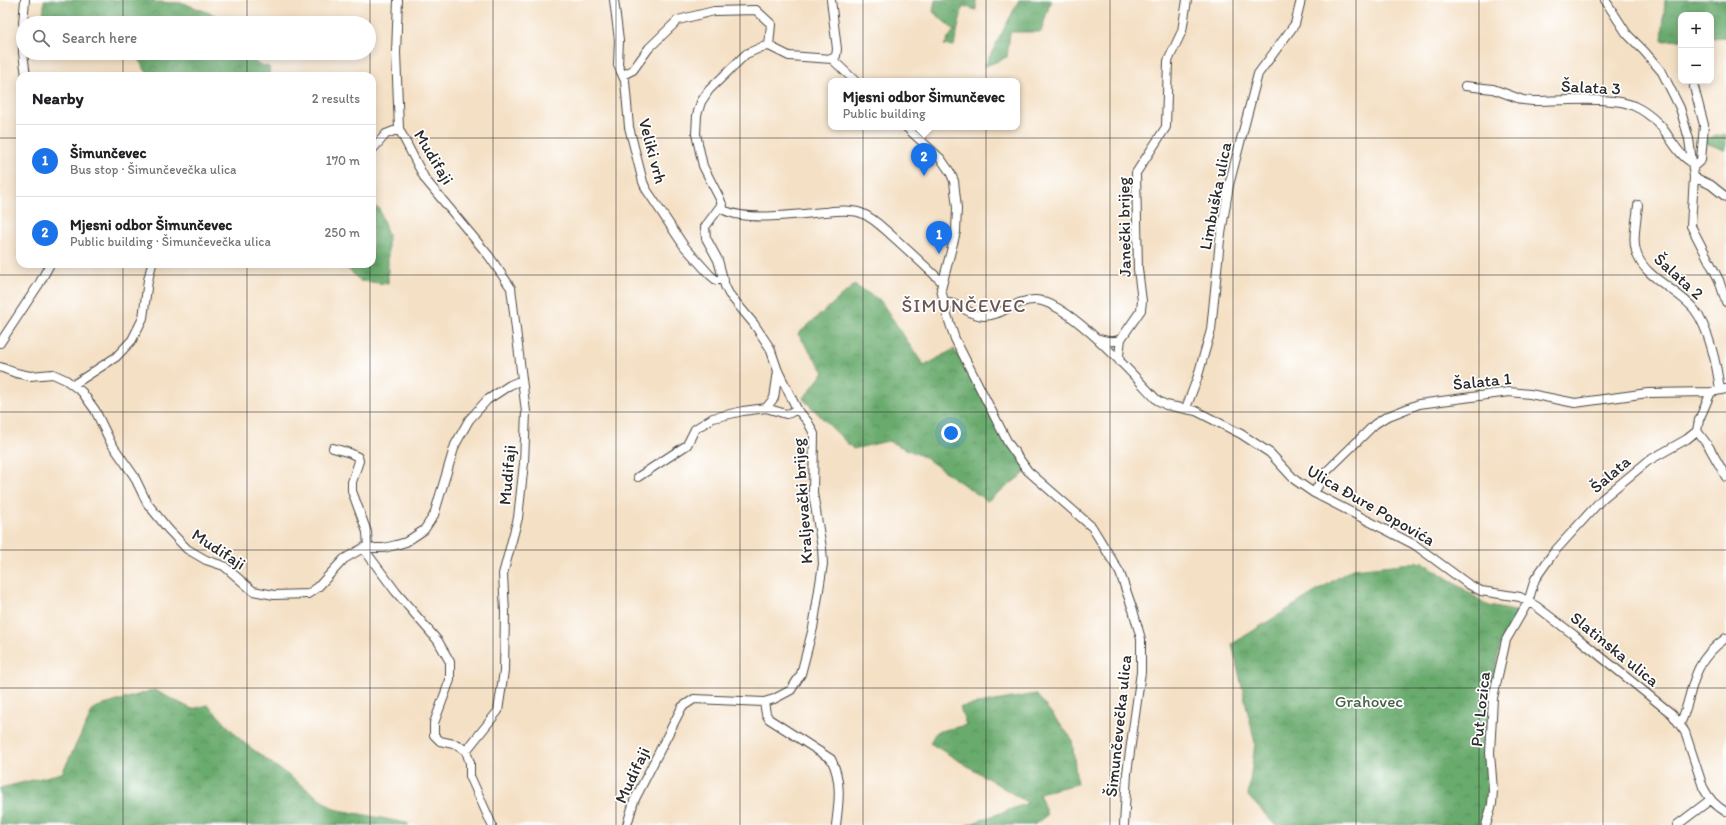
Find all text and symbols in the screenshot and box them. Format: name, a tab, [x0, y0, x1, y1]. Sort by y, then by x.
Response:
map controls	[1678, 12, 1714, 84]
button: +	[1678, 12, 1714, 48]
search box	[16, 16, 376, 60]
icon: search	[30, 27, 52, 49]
text: Search here	[62, 29, 137, 47]
button: −	[1678, 48, 1714, 84]
street label: Šalata 3	[1561, 75, 1621, 99]
popup	[828, 78, 1020, 130]
text: Nearby	[32, 88, 84, 108]
text: Mjesni odbor Šimunčevec	[843, 88, 1005, 106]
text: 2 results	[312, 91, 360, 106]
text: Public building	[843, 106, 926, 121]
street label: Veliki vrh	[635, 116, 671, 186]
street label: Mudifaji	[410, 126, 458, 188]
street label: Limbuška ulica	[1195, 140, 1235, 252]
pin: 2	[911, 143, 937, 176]
text: Šimunčevec	[70, 144, 147, 162]
text: 1	[42, 153, 48, 168]
text: 170 m	[326, 153, 360, 168]
text: Bus stop · Šimunčevečka ulica	[70, 162, 237, 177]
street label: Janečki brijeg	[1113, 176, 1135, 277]
text: Mjesni odbor Šimunčevec	[70, 216, 232, 234]
pin: 1	[926, 221, 952, 254]
text: 2	[42, 225, 48, 240]
text: 250 m	[324, 225, 360, 240]
text: Public building · Šimunčevečka ulica	[70, 234, 271, 249]
street label: Šalata 2	[1650, 249, 1708, 303]
district label: ŠIMUNČEVEC	[902, 294, 1026, 317]
street label: Šalata 1	[1452, 368, 1512, 394]
your location	[941, 423, 961, 443]
street label: Kraljevački brijeg	[788, 437, 816, 565]
street label: Mudifaji	[494, 444, 520, 506]
street label: Šalata	[1586, 451, 1634, 497]
street label: Ulica Đure Popovića	[1303, 460, 1439, 550]
street label: Mudifaji	[188, 524, 250, 574]
street label: Slatinska ulica	[1567, 607, 1663, 691]
street label: Šimunčevečka ulica	[1101, 654, 1135, 798]
street label: Put Lozica	[1466, 670, 1494, 748]
park label: Grahovec	[1335, 691, 1403, 711]
street label: Mudifaji	[610, 743, 654, 807]

